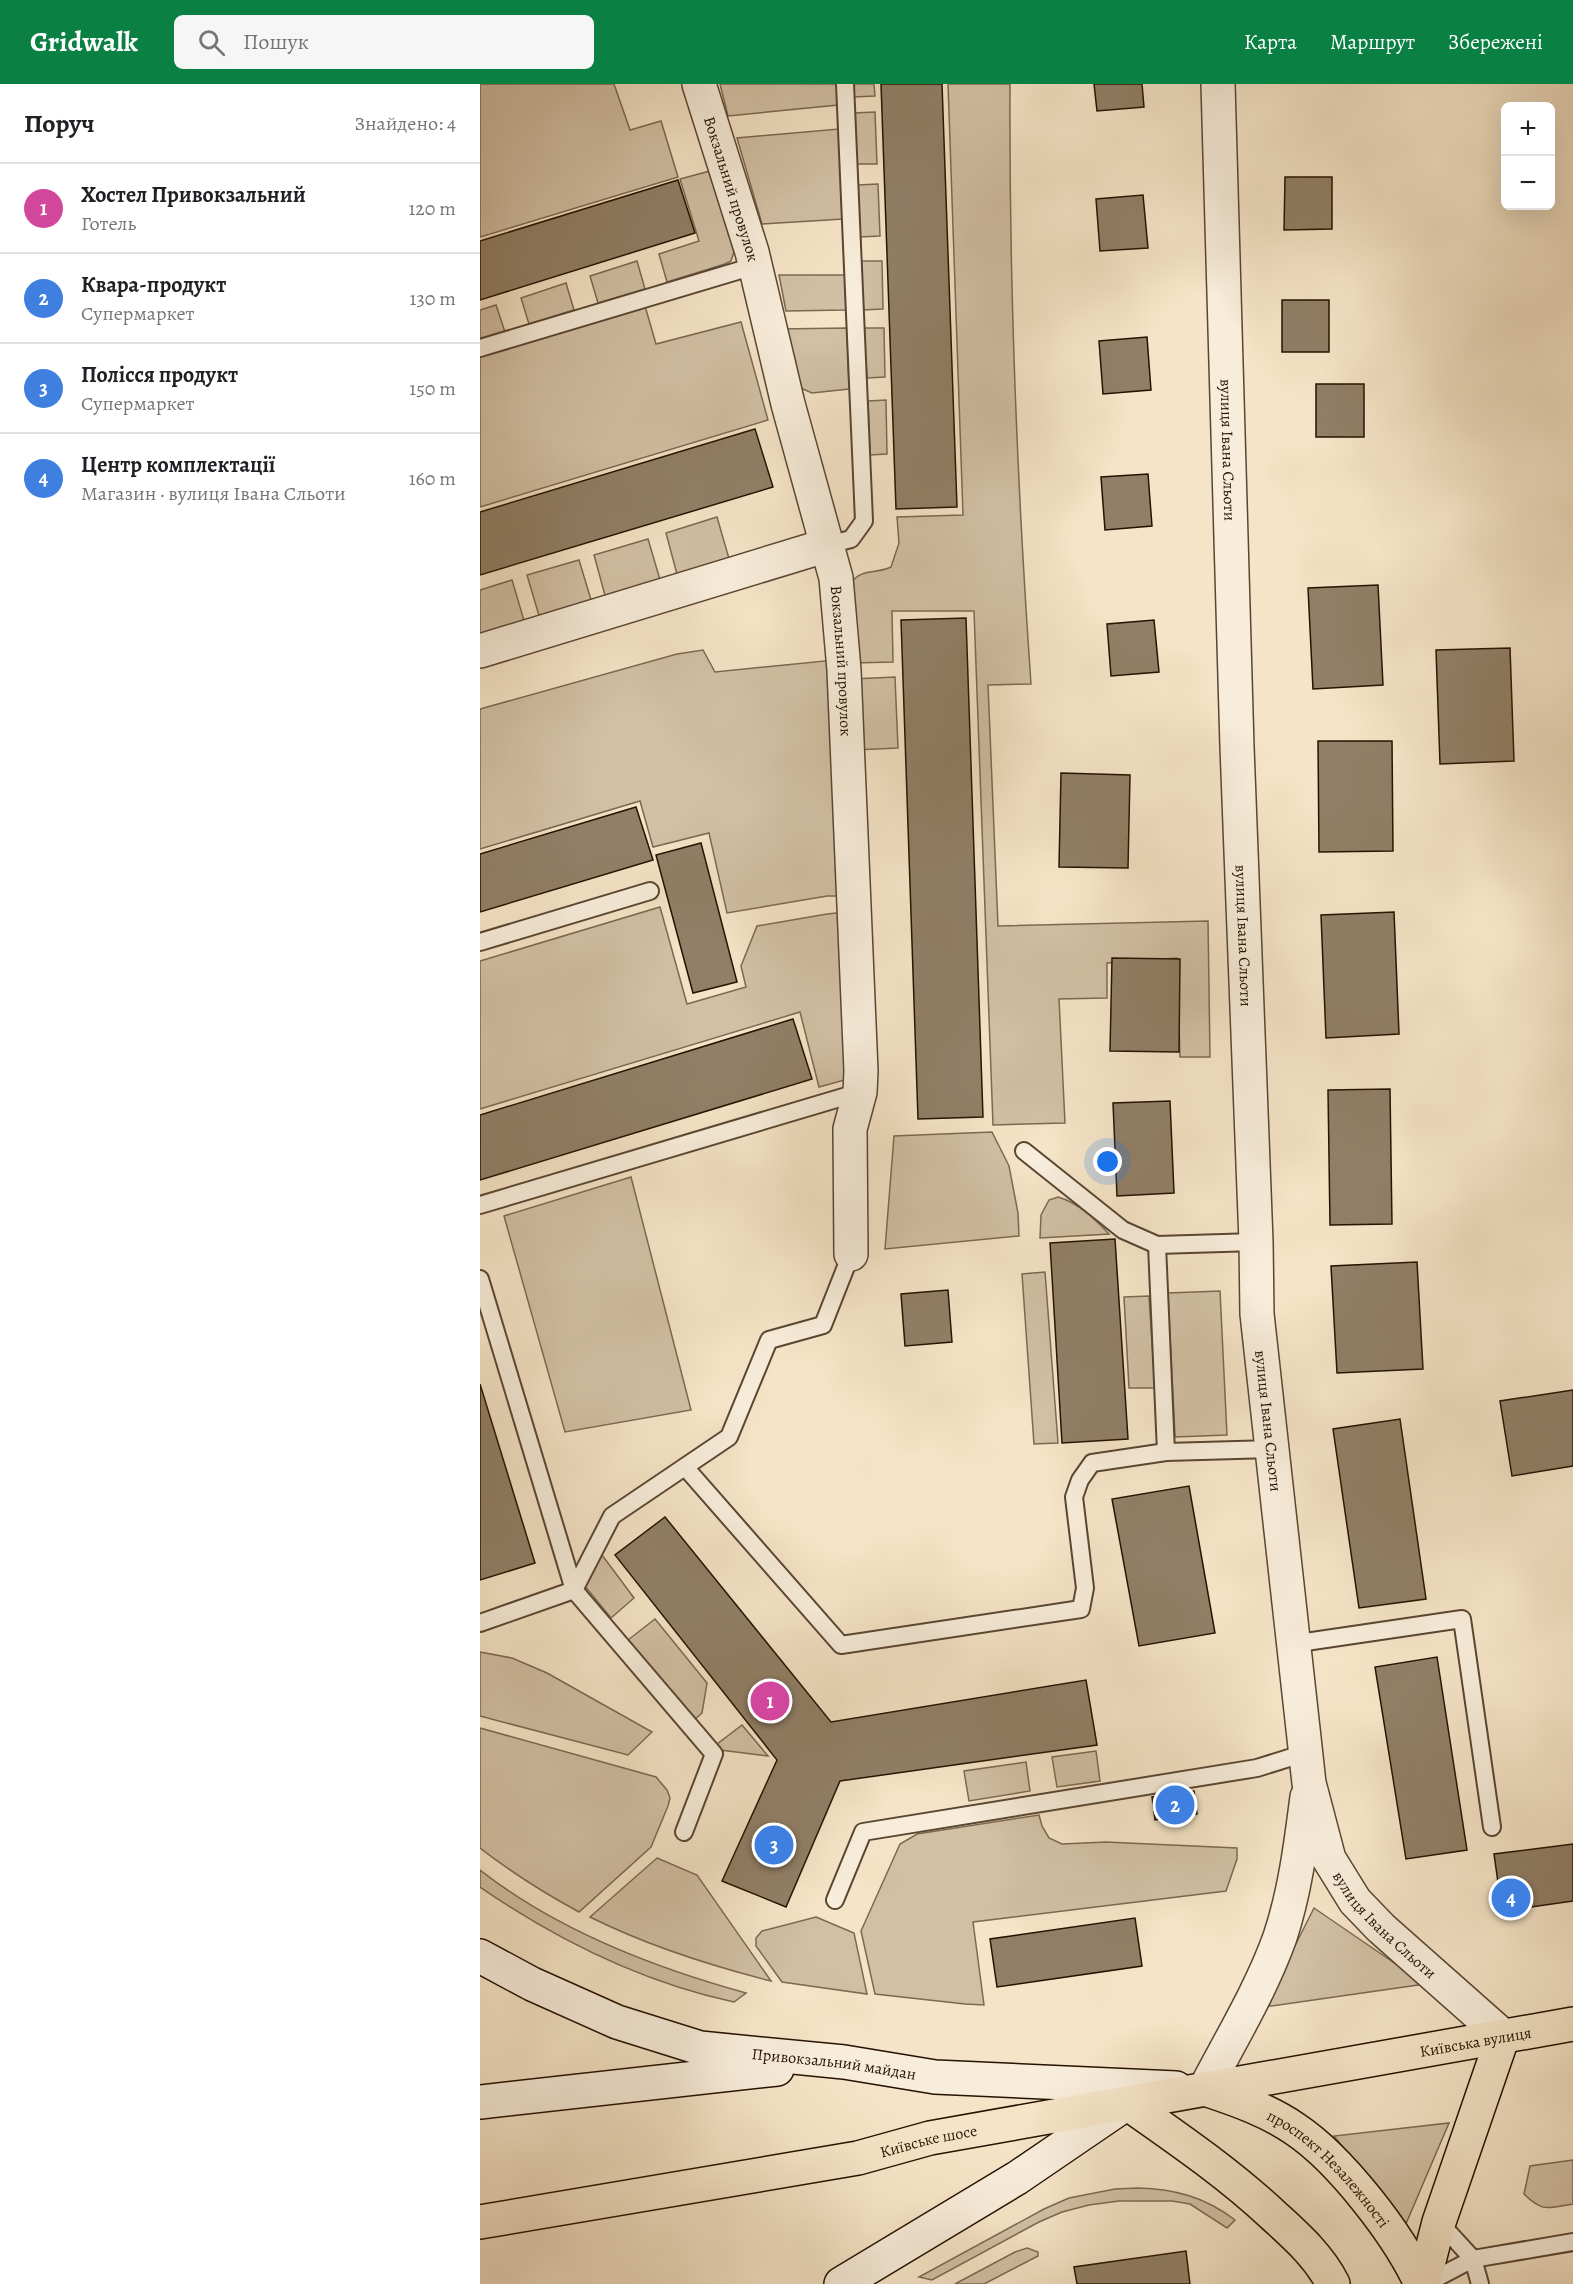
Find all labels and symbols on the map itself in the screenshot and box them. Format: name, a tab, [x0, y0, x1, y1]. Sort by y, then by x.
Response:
street label: Вокзальний провулок	[698, 114, 764, 264]
street label: вулиця Івана Сльоти	[1214, 379, 1241, 521]
street label: Вокзальний провулок	[825, 585, 857, 737]
street label: вулиця Івана Сльоти	[1230, 864, 1257, 1007]
your location	[1093, 1147, 1122, 1176]
street label: вулиця Івана Сльоти	[1249, 1349, 1287, 1493]
pin: 1	[750, 1678, 790, 1724]
pin: 2	[1156, 1782, 1194, 1828]
pin: 3	[754, 1822, 794, 1868]
street label: вулиця Івана Сльоти	[1327, 1867, 1441, 1984]
pin: 4	[1492, 1876, 1530, 1920]
street label: Київська вулиця	[1418, 2022, 1533, 2063]
street label: Привокзальний майдан	[751, 2043, 918, 2086]
street label: проспект Незалежності	[1263, 2105, 1394, 2232]
street label: Київське шосе	[877, 2120, 979, 2163]

